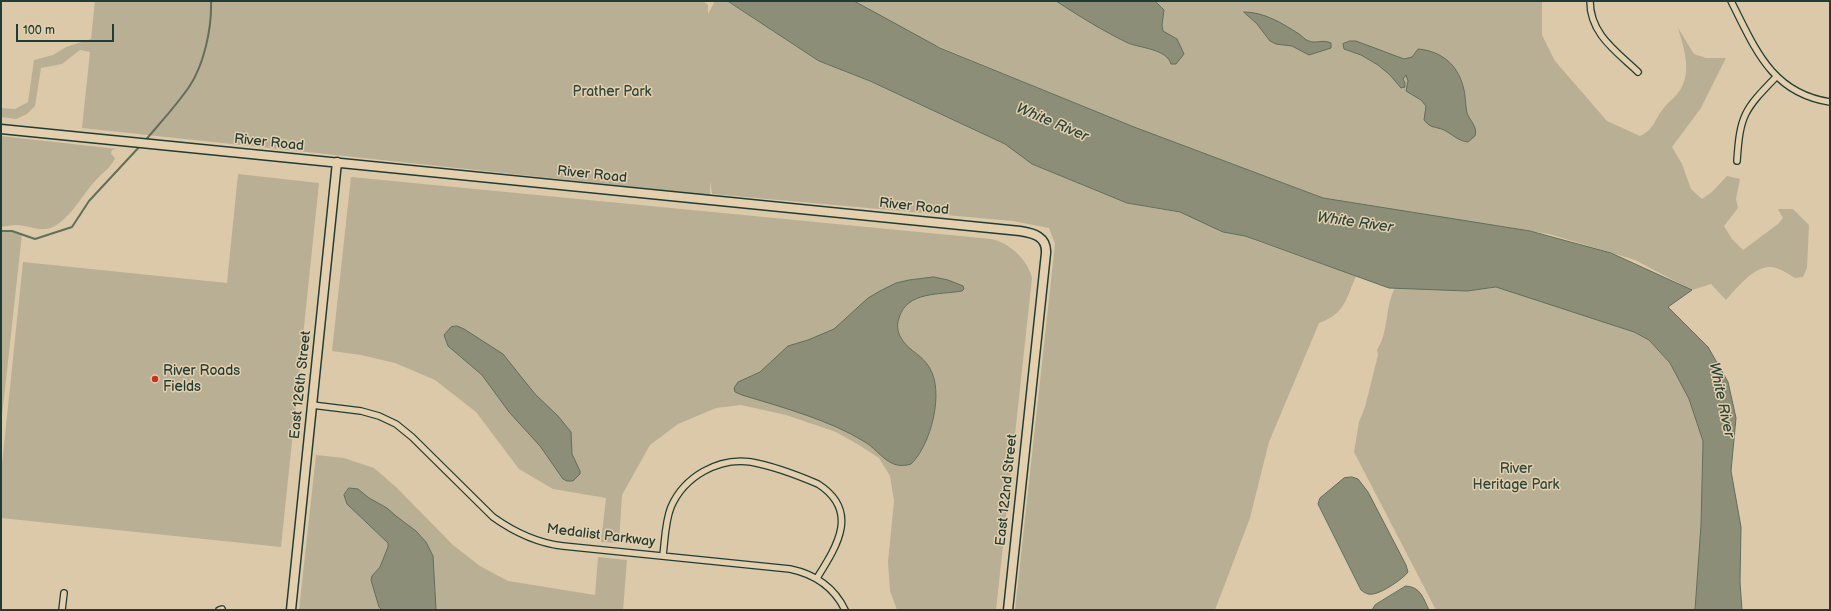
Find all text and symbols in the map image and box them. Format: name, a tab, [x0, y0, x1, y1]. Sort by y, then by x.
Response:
scale bar	[18, 16, 116, 42]
text: 100 m	[23, 23, 55, 38]
park label: Prather Park	[573, 84, 651, 100]
water label: White River	[1013, 100, 1091, 146]
street label: River Road	[233, 131, 305, 155]
street label: River Road	[556, 163, 628, 187]
street label: River Road	[878, 195, 950, 219]
water label: White River	[1316, 209, 1394, 237]
street label: East 126th Street	[287, 330, 315, 440]
water label: White River	[1704, 361, 1738, 439]
place label: River Roads Fields	[163, 363, 240, 396]
marker: River Roads Fields	[150, 374, 160, 384]
street label: East 122nd Street	[993, 433, 1021, 547]
park label: River Heritage Park	[1473, 461, 1559, 494]
street label: Medalist Parkway	[546, 521, 656, 551]

